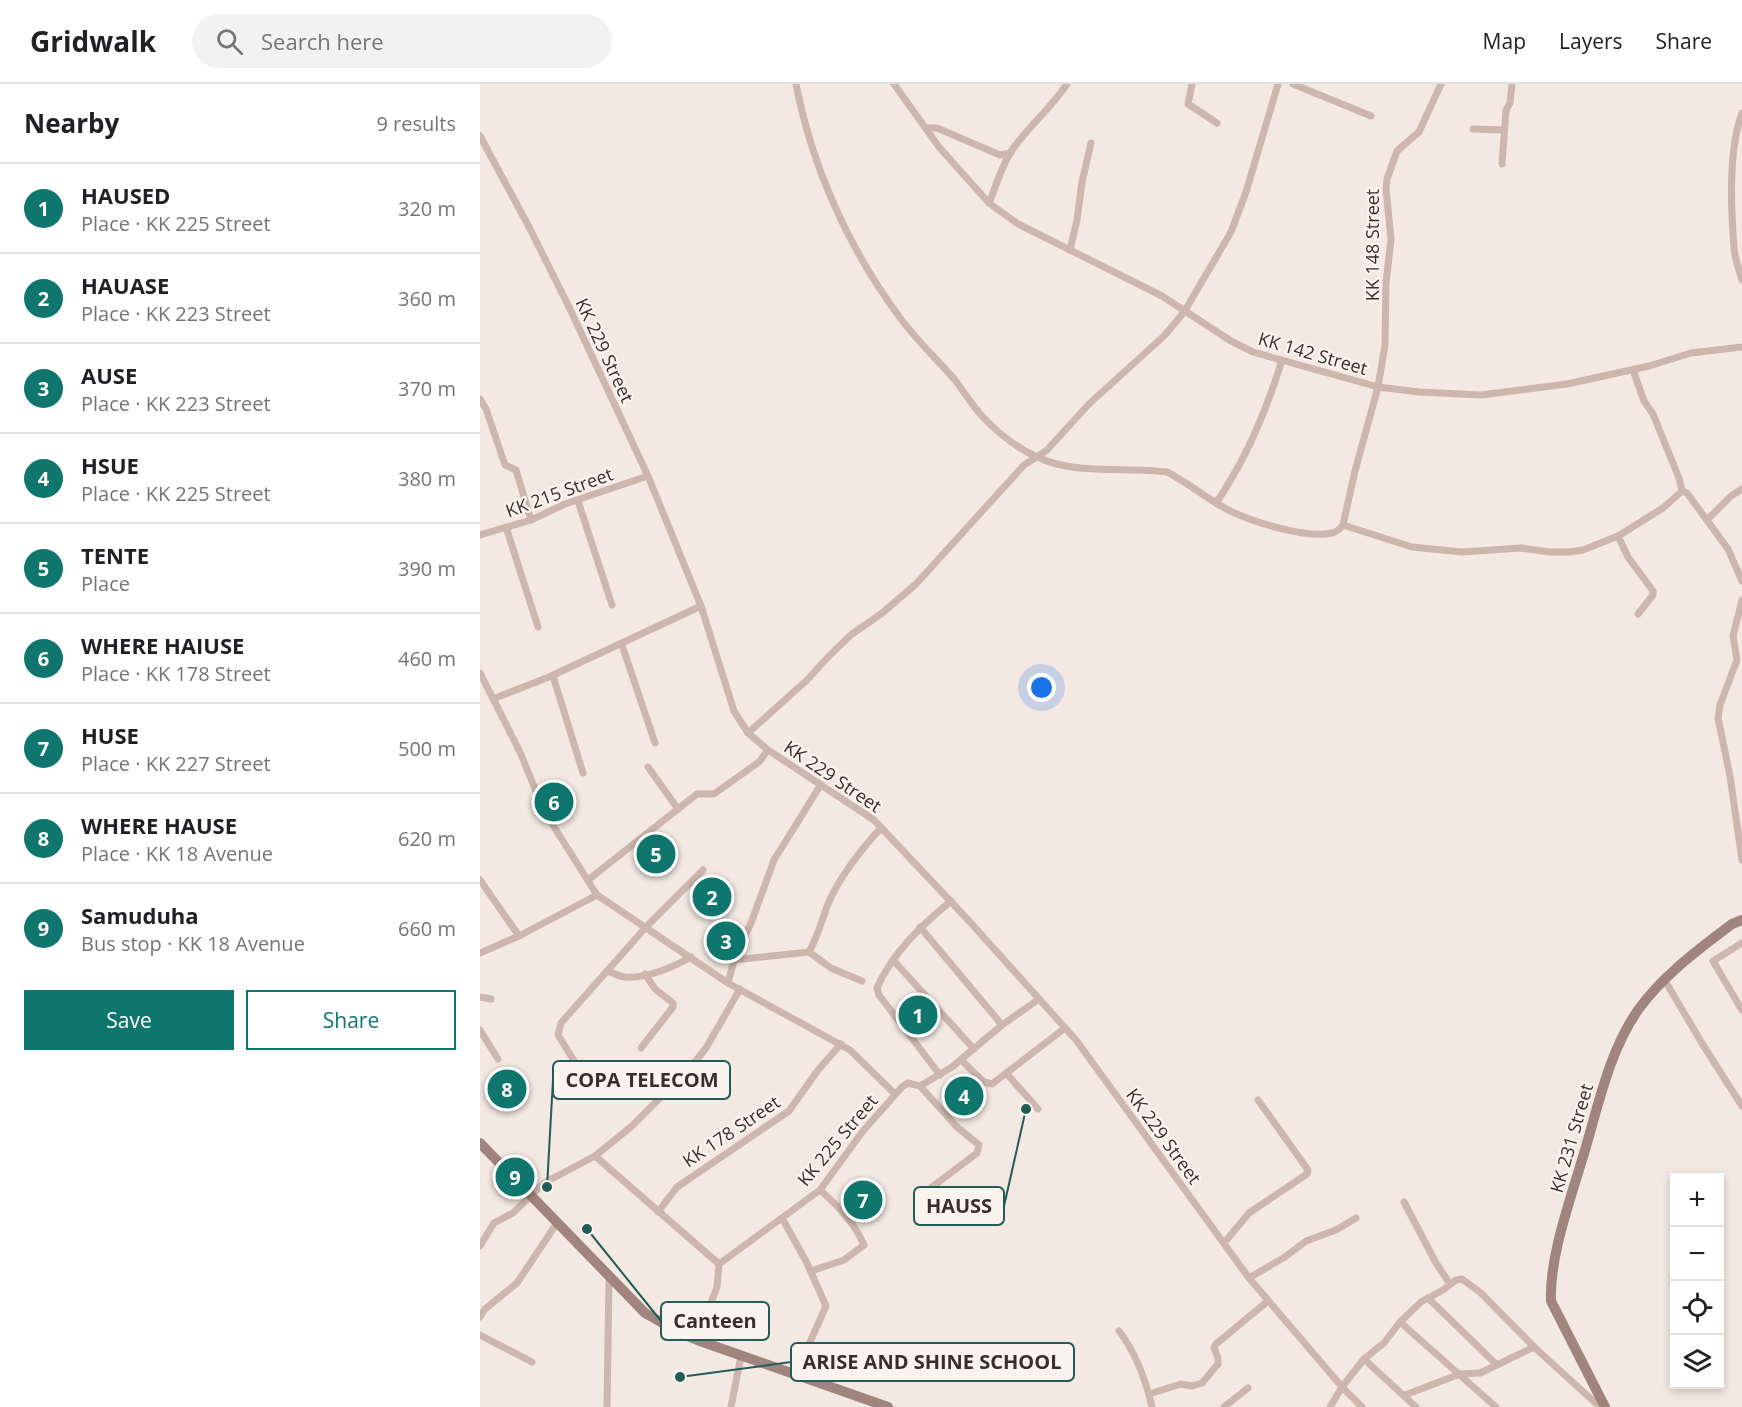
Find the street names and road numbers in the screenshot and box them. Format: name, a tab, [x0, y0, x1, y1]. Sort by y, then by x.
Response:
street label: KK 148 Street	[1360, 189, 1384, 301]
street label: KK 229 Street	[570, 294, 640, 406]
street label: KK 142 Street	[1256, 326, 1370, 380]
street label: KK 215 Street	[502, 461, 616, 523]
street label: KK 229 Street	[780, 735, 886, 817]
street label: KK 231 Street	[1544, 1081, 1598, 1195]
street label: KK 229 Street	[1121, 1083, 1207, 1189]
street label: KK 225 Street	[792, 1089, 882, 1191]
street label: KK 178 Street	[678, 1090, 784, 1172]

